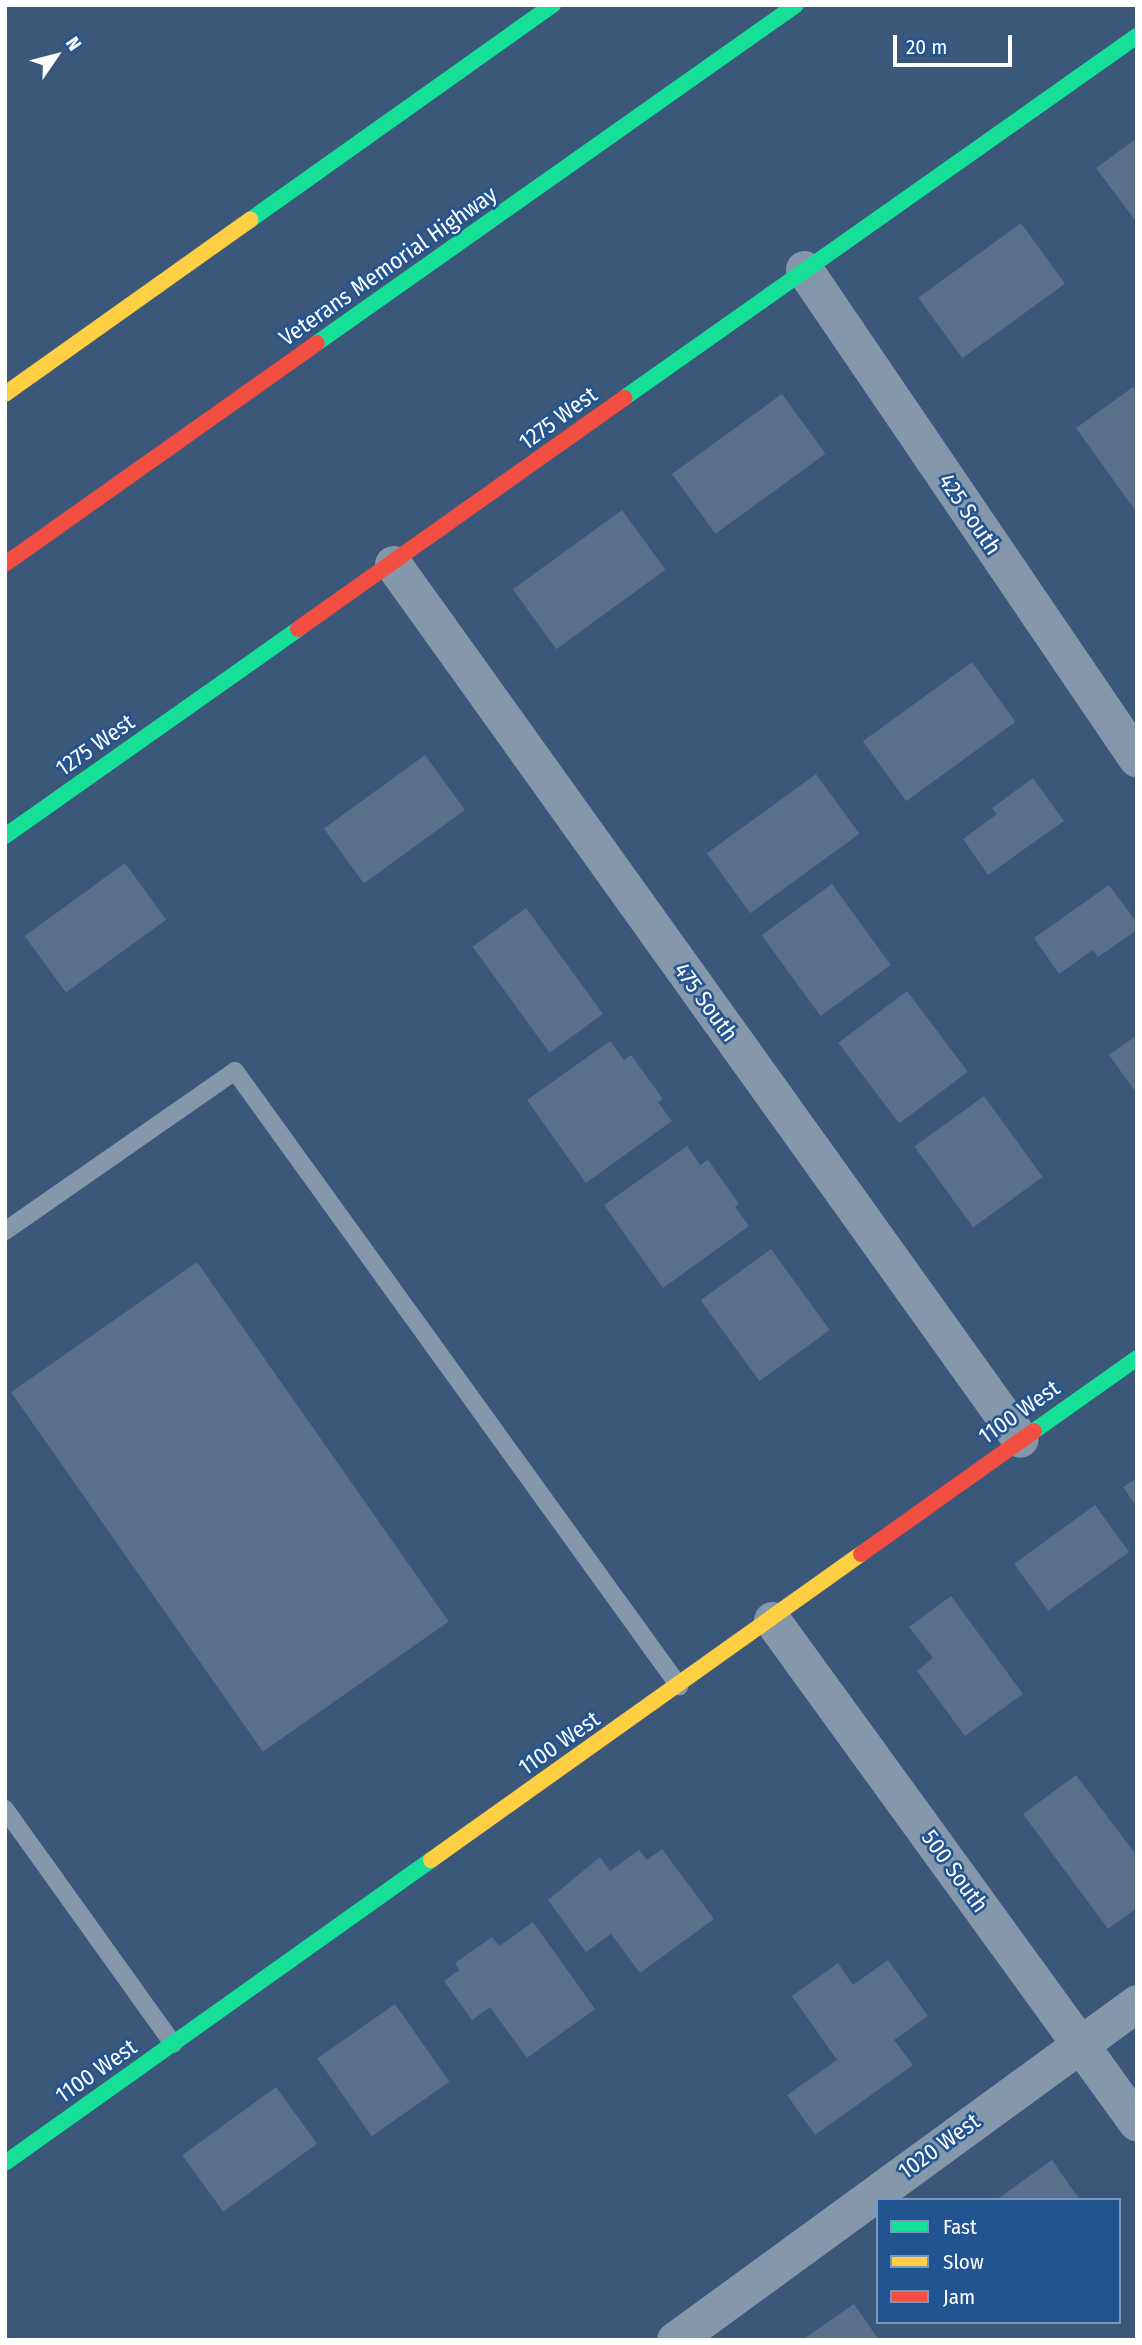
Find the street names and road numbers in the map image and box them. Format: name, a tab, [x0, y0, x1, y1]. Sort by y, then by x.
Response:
street label: Veterans Memorial Highway	[274, 180, 502, 352]
street label: 1275 West	[514, 381, 602, 455]
street label: 425 South	[933, 468, 1007, 560]
street label: 1275 West	[50, 708, 140, 782]
street label: 475 South	[668, 957, 744, 1047]
street label: 1100 West	[973, 1374, 1065, 1450]
street label: 1100 West	[513, 1705, 605, 1781]
street label: 500 South	[916, 1824, 994, 1918]
street label: 1100 West	[50, 2033, 142, 2109]
street label: 1020 West	[893, 2107, 985, 2185]

